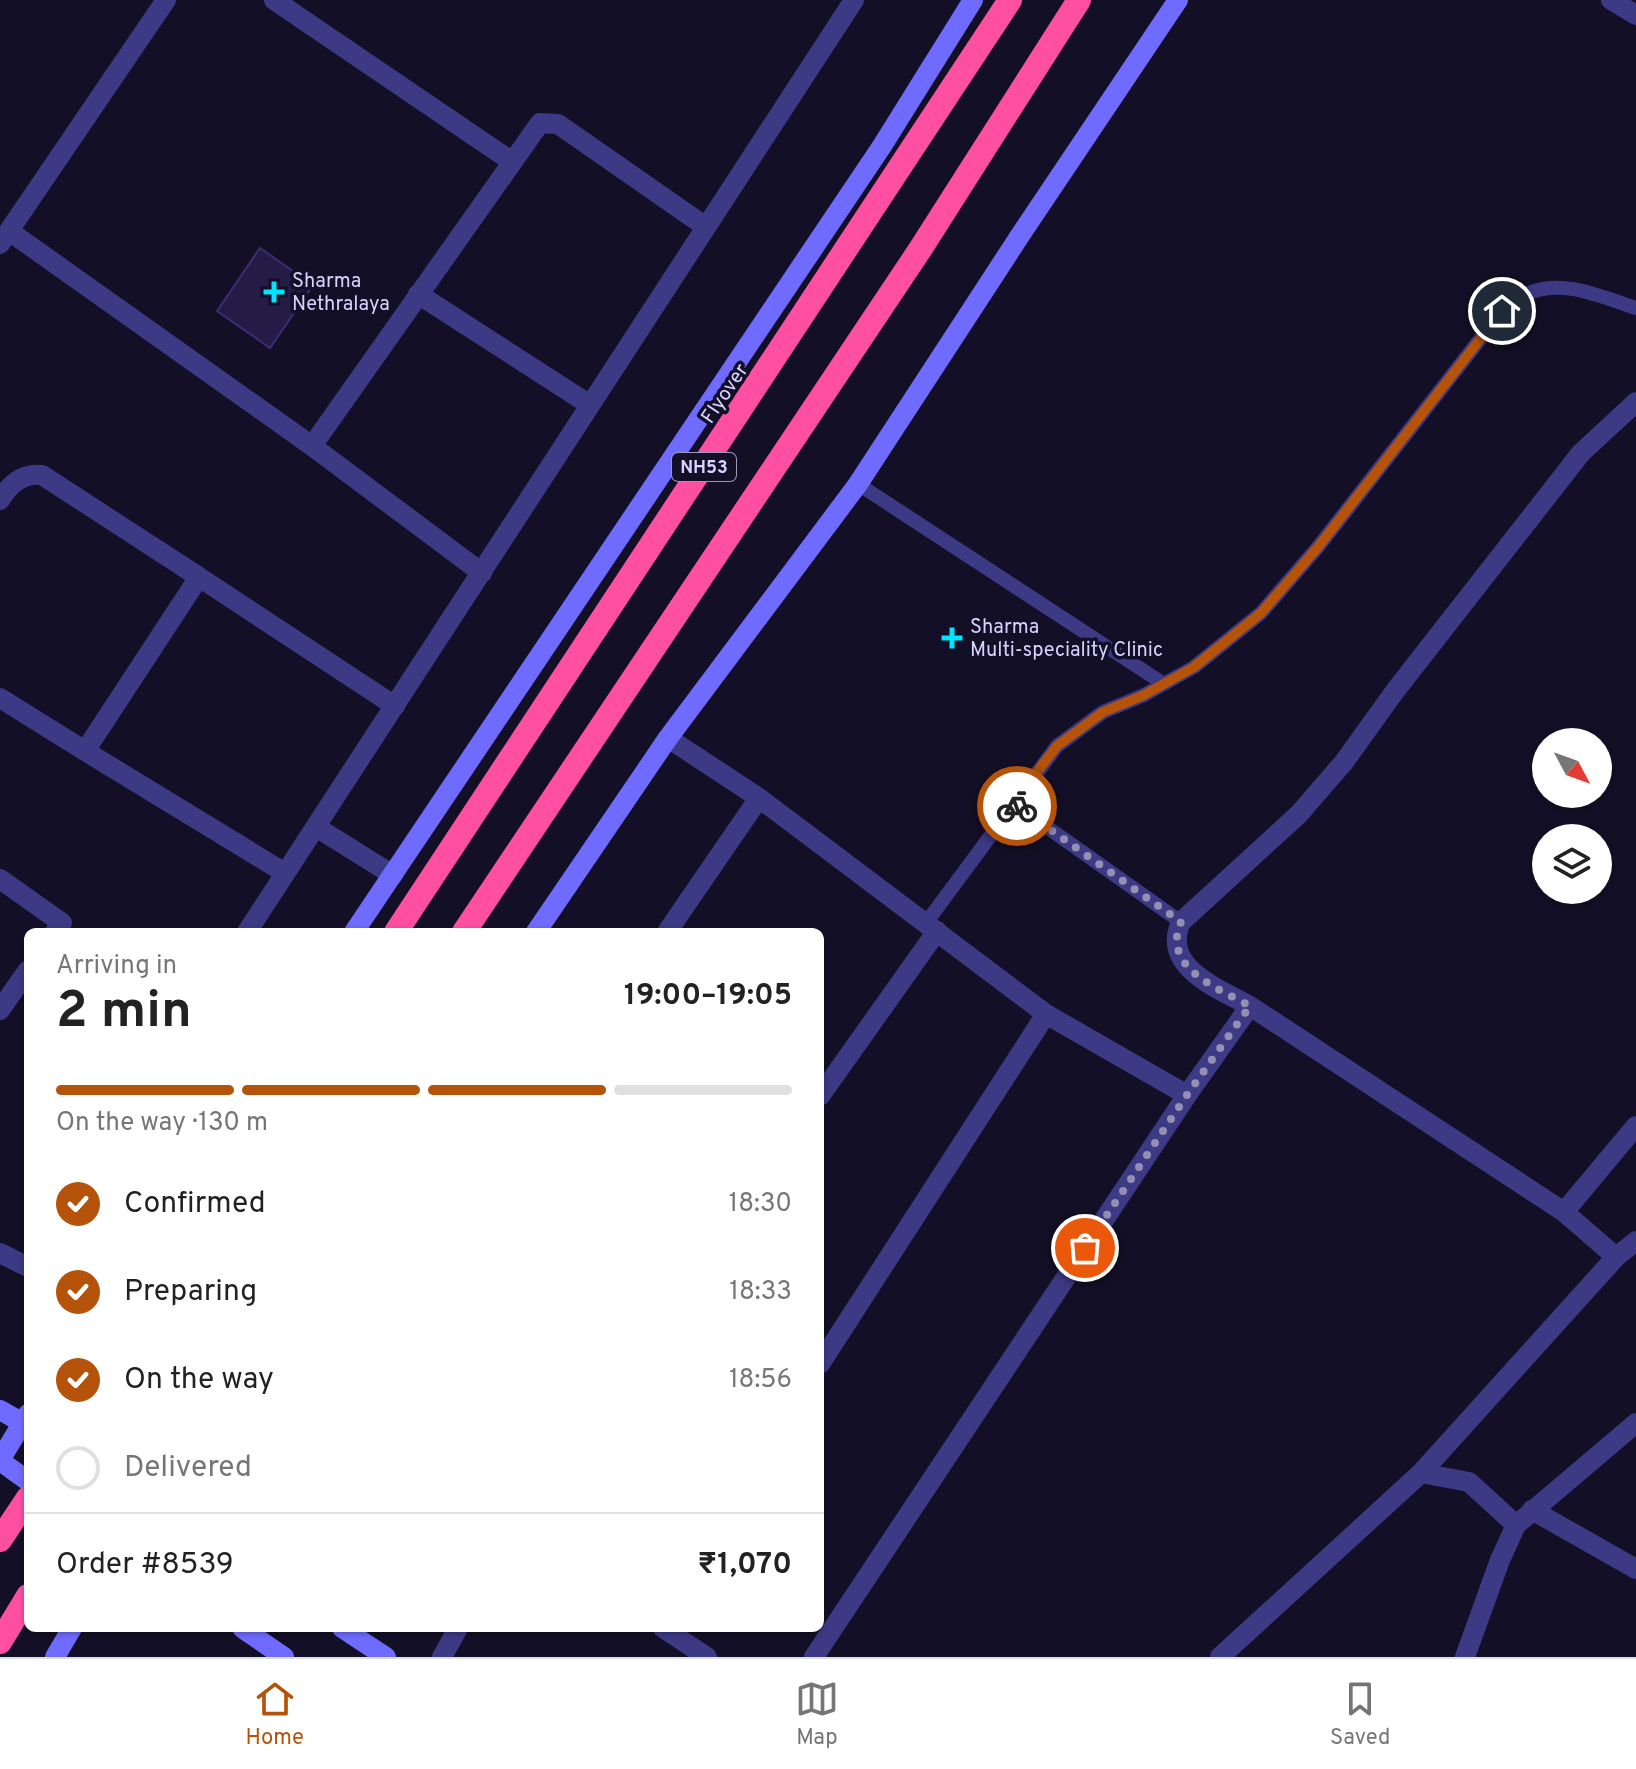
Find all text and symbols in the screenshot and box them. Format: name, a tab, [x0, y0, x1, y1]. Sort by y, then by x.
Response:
place label: Sharma Nethralaya	[292, 269, 390, 318]
pin	[1468, 277, 1536, 345]
marker: Sharma Nethralaya	[263, 281, 285, 303]
icon: home	[1480, 289, 1524, 333]
street label: Flyover	[696, 359, 755, 429]
road number: NH53	[672, 453, 736, 481]
place label: Sharma Multi-speciality Clinic	[970, 615, 1163, 664]
marker: Sharma Multi-speciality Clinic	[941, 627, 963, 649]
north arrow	[1532, 728, 1612, 808]
map controls	[1532, 728, 1612, 904]
courier	[977, 766, 1057, 846]
icon: bike	[995, 784, 1039, 828]
button: layers	[1532, 824, 1612, 904]
text: Arriving in	[56, 950, 177, 983]
text: 19:00–19:05	[624, 978, 792, 1015]
text: 2 min	[56, 980, 192, 1046]
text: On the way · 130 m	[56, 1107, 268, 1140]
icon: check	[56, 1182, 100, 1226]
text: Confirmed	[124, 1186, 266, 1223]
text: 18:30	[728, 1188, 792, 1221]
pin	[1051, 1214, 1119, 1282]
icon: bag	[1063, 1226, 1107, 1270]
icon: check	[56, 1270, 100, 1314]
text: Preparing	[124, 1274, 257, 1311]
text: 18:33	[729, 1276, 792, 1309]
icon: check	[56, 1358, 100, 1402]
text: On the way	[124, 1362, 274, 1399]
text: 18:56	[729, 1364, 792, 1397]
text: Delivered	[124, 1450, 252, 1487]
text: Order #8539	[56, 1547, 234, 1584]
text: ₹1,070	[698, 1547, 792, 1584]
tab: Home	[246, 1677, 304, 1752]
tab: Map	[795, 1677, 839, 1752]
tab: Saved	[1330, 1677, 1390, 1752]

